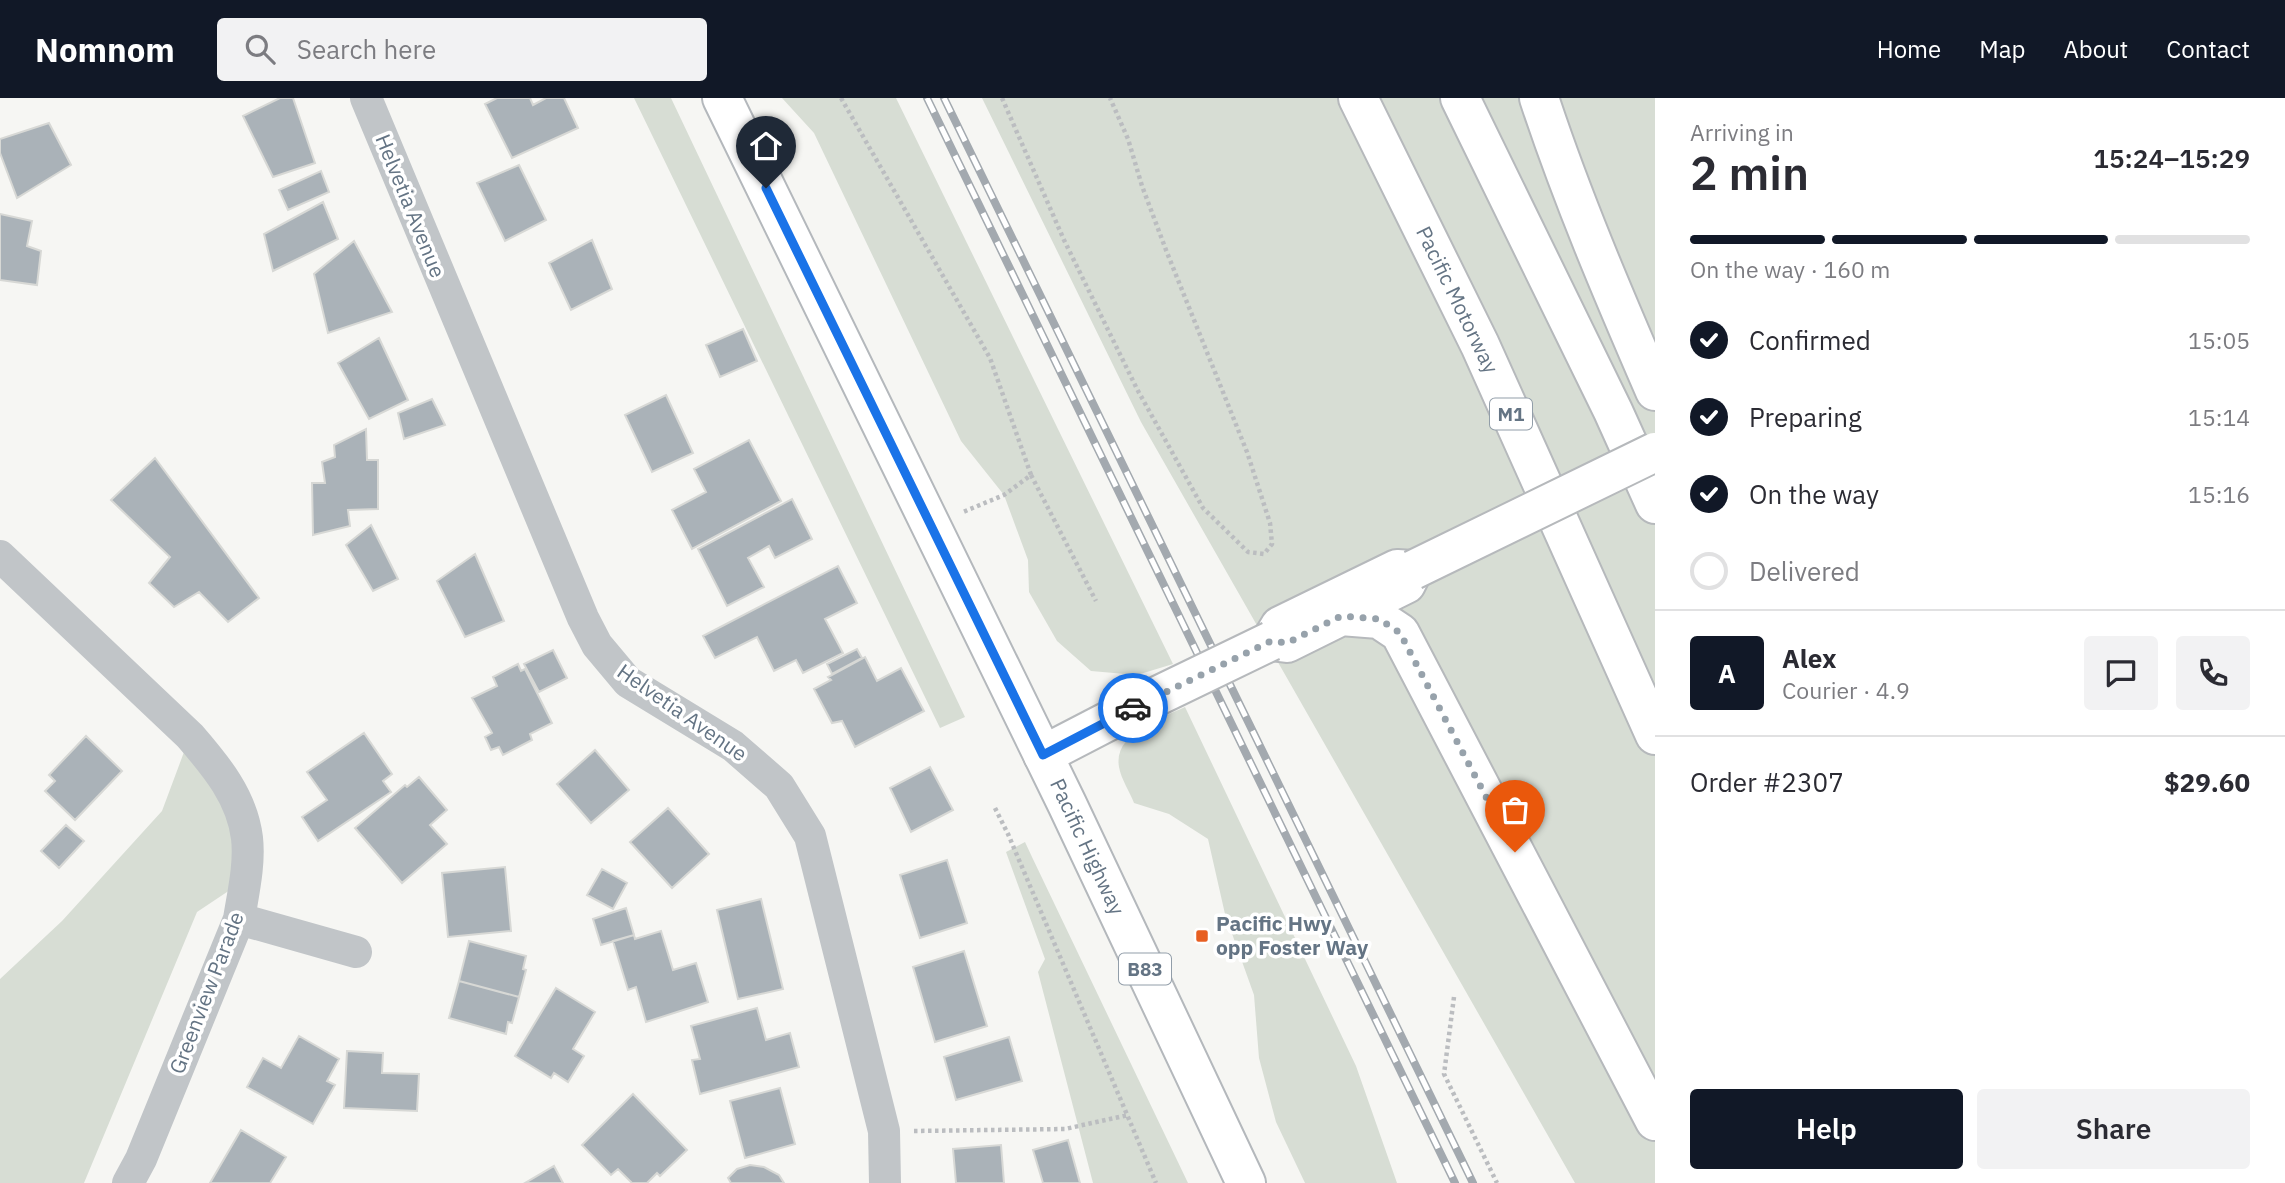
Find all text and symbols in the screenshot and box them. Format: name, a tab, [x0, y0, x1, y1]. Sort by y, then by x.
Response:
search box	[217, 18, 707, 81]
text: Nomnom	[35, 28, 175, 71]
icon: search	[241, 30, 279, 68]
text: Search here	[297, 32, 436, 66]
text: Home	[1877, 33, 1941, 65]
text: Map	[1979, 33, 2025, 65]
text: About	[2063, 33, 2128, 65]
text: Contact	[2166, 33, 2250, 65]
pin	[736, 116, 796, 188]
text: Arriving in	[1690, 117, 1794, 147]
icon: home	[747, 127, 785, 165]
street label: Helvetia Avenue	[369, 130, 452, 282]
text: 15:24–15:29	[2093, 141, 2250, 175]
text: 2 min	[1690, 143, 1809, 203]
street label: Pacific Motorway	[1410, 221, 1506, 378]
text: On the way · 160 m	[1690, 254, 1890, 284]
icon: check	[1690, 321, 1728, 359]
text: Confirmed	[1749, 323, 1871, 357]
text: 15:05	[2188, 325, 2250, 355]
road number: M1	[1490, 398, 1532, 430]
icon: check	[1690, 398, 1728, 436]
text: Preparing	[1749, 400, 1862, 434]
text: 15:14	[2188, 402, 2250, 432]
icon: check	[1690, 475, 1728, 513]
text: On the way	[1749, 477, 1879, 511]
text: 15:16	[2188, 479, 2250, 509]
text: Delivered	[1749, 554, 1860, 588]
button: chat	[2084, 636, 2158, 710]
button: phone	[2176, 636, 2250, 710]
text: Alex	[1782, 641, 1836, 675]
text: A	[1718, 656, 1736, 690]
street label: Helvetia Avenue	[612, 657, 753, 767]
courier	[1098, 673, 1168, 743]
text: Courier · 4.9	[1782, 675, 1910, 705]
icon: car	[1114, 689, 1152, 727]
text: Order #2307	[1690, 765, 1844, 799]
text: $29.60	[2164, 765, 2250, 799]
street label: Pacific Highway	[1044, 774, 1132, 920]
pin	[1485, 780, 1545, 852]
icon: bag	[1496, 791, 1534, 829]
street label: Greenview Parade	[162, 908, 250, 1078]
place label: Pacific Hwy opp Foster Way	[1216, 909, 1369, 961]
marker: Pacific Hwy opp Foster Way	[1194, 928, 1210, 944]
road number: B83	[1119, 954, 1171, 984]
button: Help	[1690, 1089, 1963, 1169]
button: Share	[1977, 1089, 2250, 1169]

